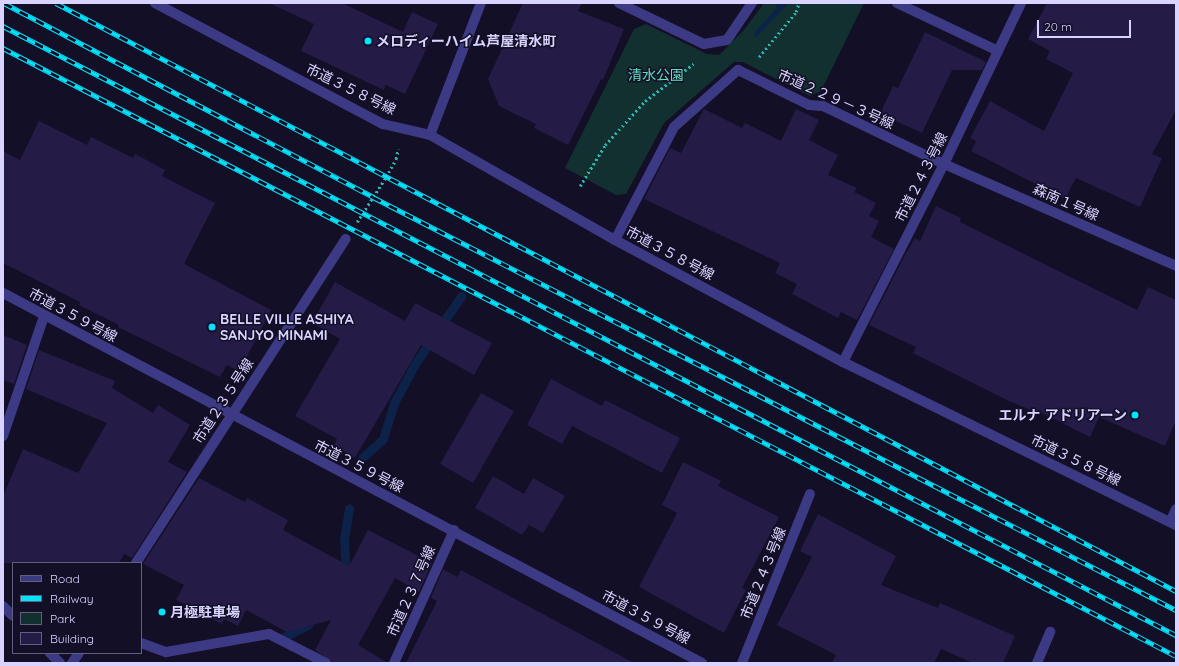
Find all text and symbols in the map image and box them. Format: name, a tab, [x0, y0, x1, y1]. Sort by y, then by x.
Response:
scale bar	[1039, 12, 1133, 38]
text: 20 m	[1044, 19, 1072, 34]
place label: メロディーハイム芦屋清水町	[376, 33, 558, 49]
marker: メロディーハイム芦屋清水町	[363, 36, 373, 46]
street label: 市道３５８号線	[303, 60, 399, 118]
street label: 市道２２９－３号線	[775, 66, 897, 132]
park label: 清水公園	[628, 67, 684, 83]
street label: 市道２４３号線	[891, 130, 951, 224]
street label: 森南１号線	[1031, 180, 1101, 224]
street label: 市道３５８号線	[623, 223, 717, 283]
street label: 市道３５９号線	[26, 285, 120, 345]
place label: BELLE VILLE ASHIYA SANJYO MINAMI	[220, 311, 354, 344]
marker: BELLE VILLE ASHIYA SANJYO MINAMI	[207, 322, 217, 332]
street label: 市道２３５号線	[189, 355, 257, 447]
place label: エルナ アドリアーン	[998, 407, 1127, 423]
marker: エルナ アドリアーン	[1130, 410, 1140, 420]
street label: 市道３５８号線	[1028, 431, 1124, 489]
street label: 市道３５９号線	[312, 436, 406, 496]
street label: 市道２４３号線	[737, 524, 789, 622]
street label: 市道２３７号線	[383, 543, 439, 639]
legend	[12, 562, 142, 654]
text: Road	[50, 571, 80, 586]
street label: 市道３５９号線	[599, 587, 693, 647]
text: Railway	[50, 591, 94, 606]
place label: 月極駐車場	[170, 604, 240, 620]
marker: 月極駐車場	[157, 607, 167, 617]
text: Park	[50, 611, 75, 626]
text: Building	[50, 631, 94, 646]

